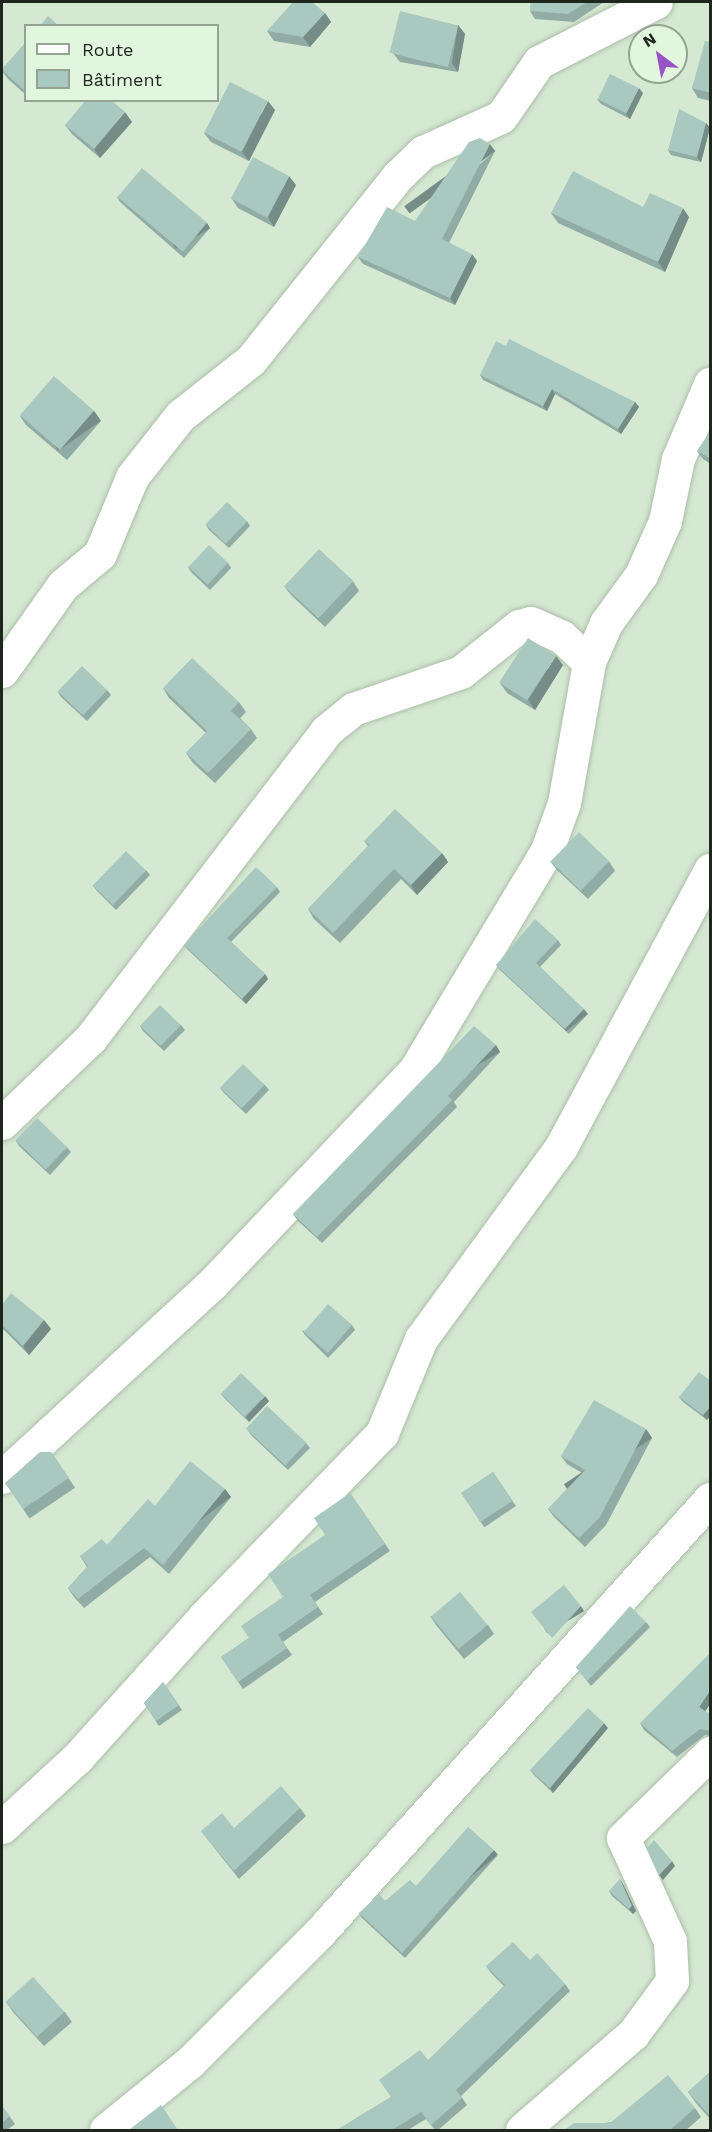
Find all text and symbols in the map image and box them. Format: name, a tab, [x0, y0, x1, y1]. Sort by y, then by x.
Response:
legend	[24, 24, 219, 102]
north arrow	[628, 24, 688, 84]
text: N	[639, 29, 659, 51]
text: Route	[82, 39, 134, 60]
text: Bâtiment	[82, 69, 162, 90]

